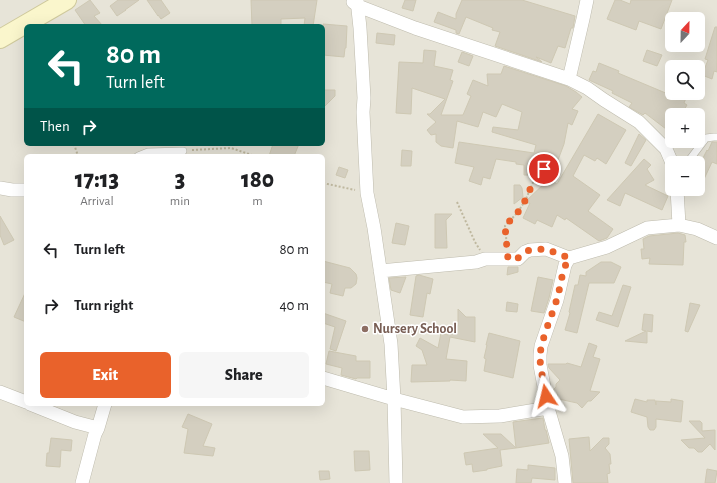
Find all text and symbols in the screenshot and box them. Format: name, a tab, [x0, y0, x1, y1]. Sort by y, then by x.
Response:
north arrow	[665, 12, 705, 52]
map controls	[665, 12, 705, 196]
icon: left	[40, 40, 92, 92]
text: 80 m	[106, 41, 161, 69]
button: search	[665, 60, 705, 100]
text: Turn left	[106, 74, 165, 92]
button: +	[665, 108, 705, 148]
icon: right	[78, 116, 100, 138]
text: Then	[40, 119, 70, 134]
pin	[527, 152, 561, 186]
button: −	[665, 156, 705, 196]
icon: arrive	[533, 158, 555, 180]
text: 17:13	[75, 168, 119, 192]
text: 3	[175, 168, 185, 192]
text: 180	[241, 168, 274, 192]
text: Arrival	[80, 195, 114, 208]
text: min	[170, 195, 190, 208]
text: m	[252, 195, 263, 208]
icon: left	[40, 239, 62, 261]
text: Turn left	[74, 242, 125, 257]
text: 80 m	[279, 242, 309, 257]
icon: right	[40, 295, 62, 317]
text: Turn right	[74, 298, 133, 313]
text: 40 m	[279, 298, 309, 313]
place label: Nursery School	[373, 322, 457, 336]
marker: Nursery School	[360, 324, 370, 334]
button: Exit	[40, 352, 171, 398]
button: Share	[179, 352, 309, 398]
position arrow	[525, 375, 567, 417]

